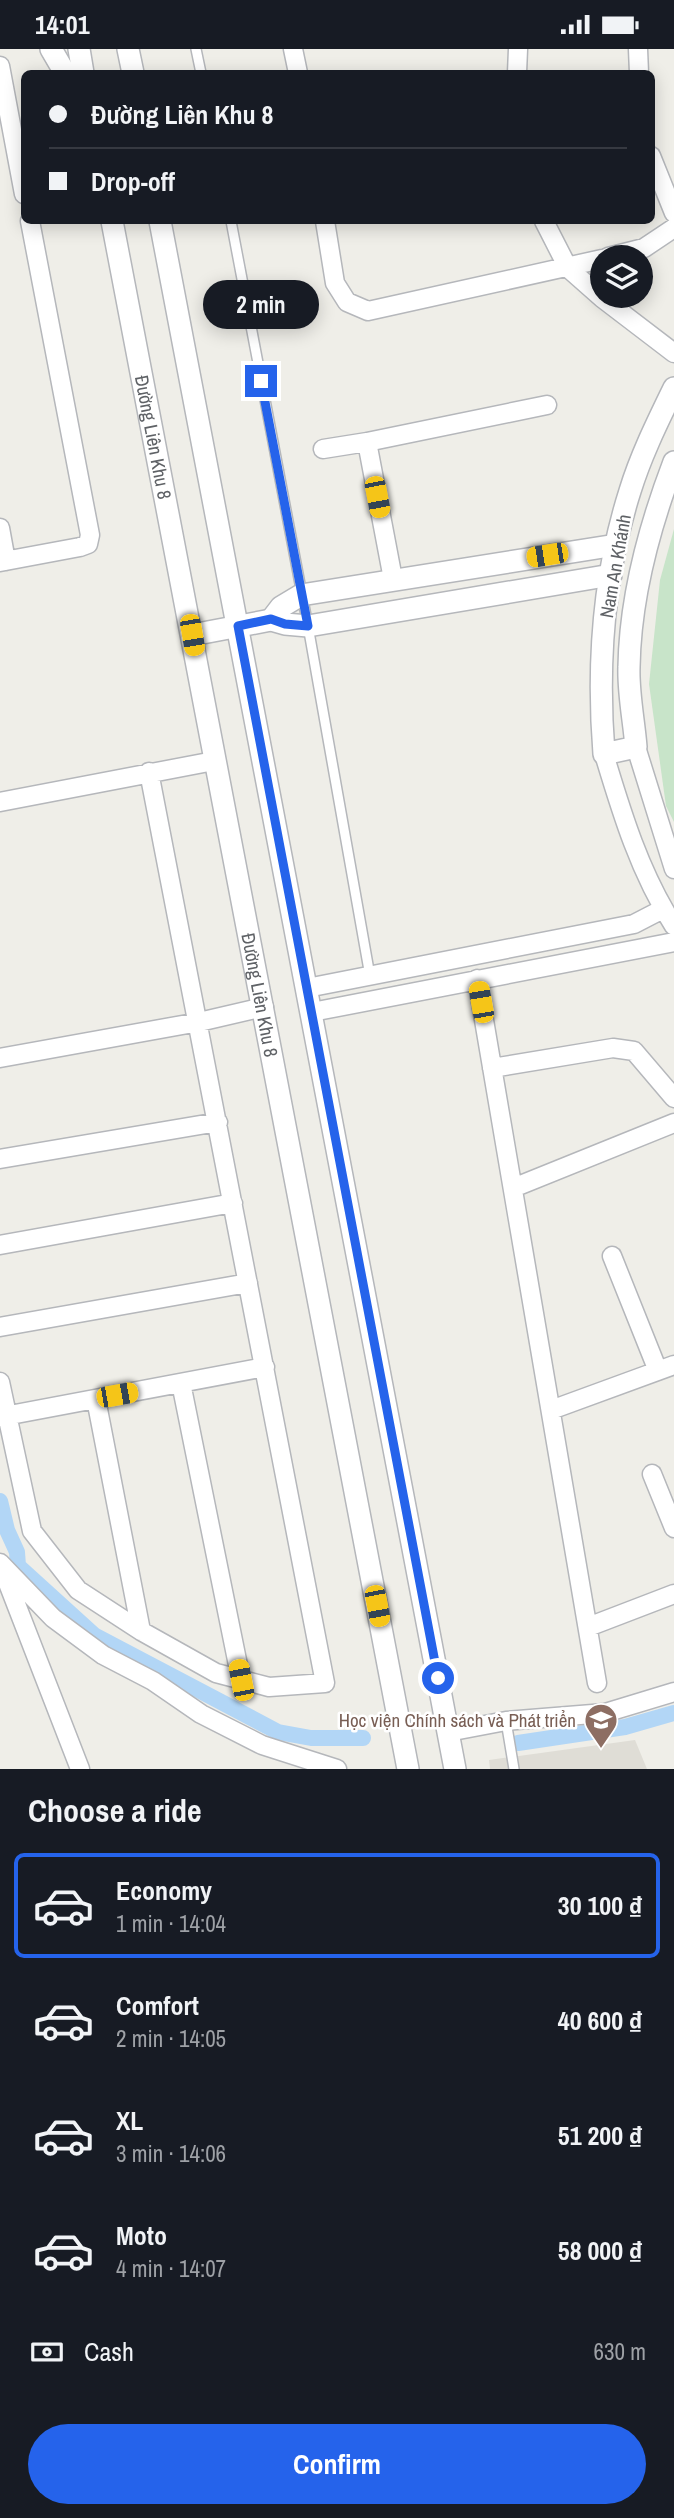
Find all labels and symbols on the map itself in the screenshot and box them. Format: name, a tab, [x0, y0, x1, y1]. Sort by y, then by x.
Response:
callout: 2 min	[203, 279, 319, 329]
route end	[245, 365, 277, 397]
street label: Đường Liên Khu 8	[129, 373, 178, 501]
car	[363, 474, 392, 520]
street label: Nam An Khánh	[593, 512, 637, 620]
car	[525, 541, 570, 569]
car	[179, 612, 206, 658]
street label: Đường Liên Khu 8	[235, 931, 285, 1059]
car	[468, 979, 495, 1025]
car	[95, 1381, 140, 1409]
car	[363, 1583, 392, 1629]
car	[227, 1657, 256, 1703]
route start	[422, 1662, 454, 1694]
school or university icon: Học viện Chính sách và Phát triển	[582, 1701, 620, 1750]
place label: Học viện Chính sách và Phát triển	[339, 1707, 576, 1733]

